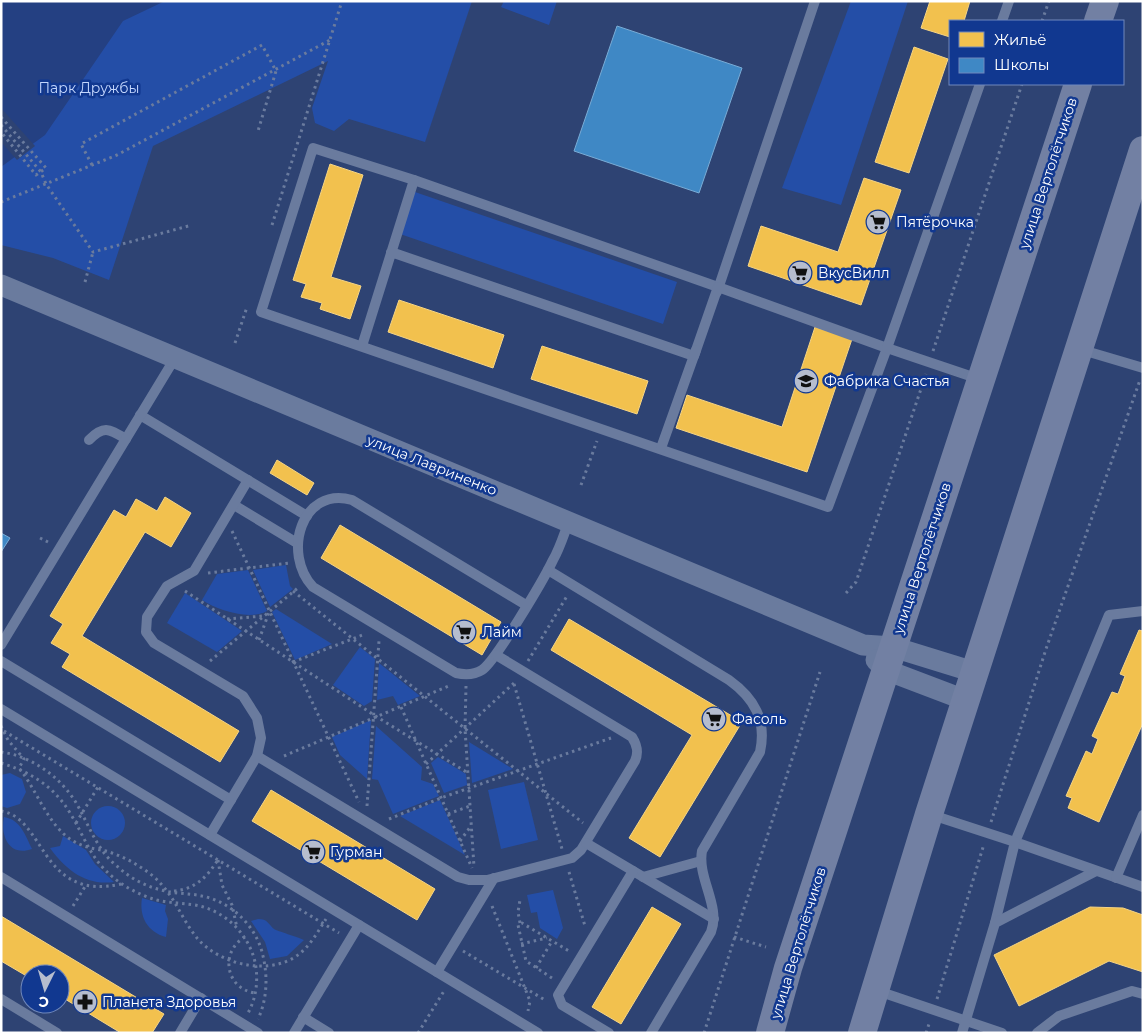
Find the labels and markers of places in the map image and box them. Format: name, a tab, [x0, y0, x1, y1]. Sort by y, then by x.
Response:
supermarket icon: Пятёрочка	[865, 209, 891, 235]
place label: Пятёрочка	[896, 213, 974, 231]
supermarket icon: ВкусВилл	[787, 260, 813, 286]
place label: ВкусВилл	[818, 264, 890, 282]
school or university icon: Фабрика Счастья	[793, 368, 819, 394]
place label: Фабрика Счастья	[824, 372, 950, 390]
supermarket icon: Лайм	[451, 619, 477, 645]
place label: Лайм	[482, 623, 522, 641]
supermarket icon: Фасоль	[701, 706, 727, 732]
place label: Фасоль	[732, 710, 786, 728]
supermarket icon: Гурман	[300, 839, 326, 865]
place label: Гурман	[330, 843, 382, 861]
pharmacy icon: Планета Здоровья	[72, 989, 98, 1015]
place label: Планета Здоровья	[102, 993, 236, 1011]

